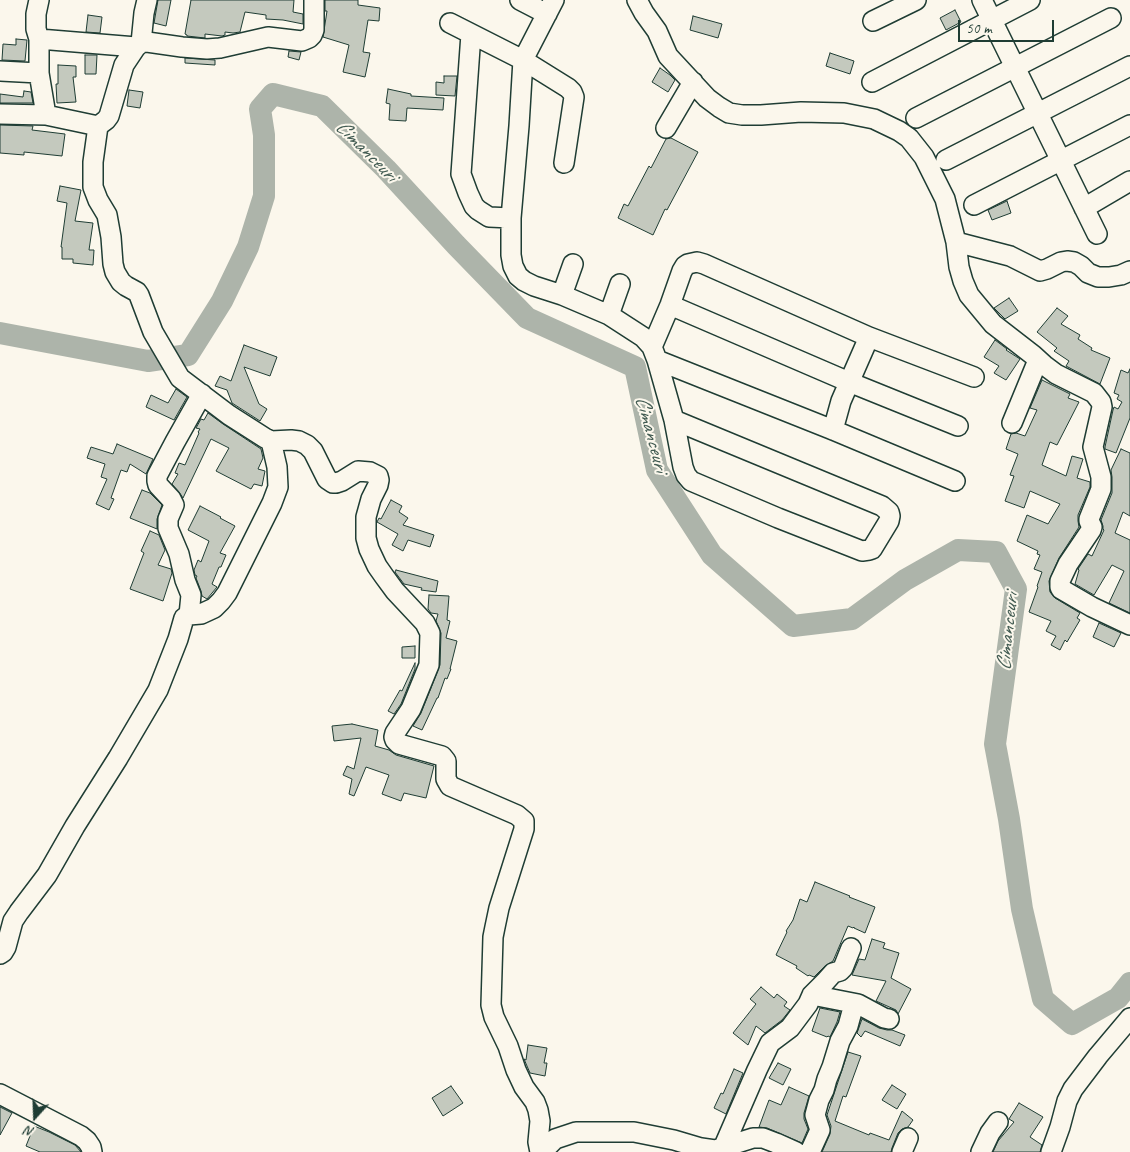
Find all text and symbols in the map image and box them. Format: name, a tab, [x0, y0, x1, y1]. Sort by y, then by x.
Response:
scale bar	[960, 10, 1056, 42]
text: 50 m	[966, 19, 992, 38]
water label: Cimanceuri	[330, 115, 402, 187]
water label: Cimanceuri	[629, 393, 673, 475]
water label: Cimanceuri	[991, 592, 1025, 672]
north arrow	[10, 1092, 60, 1142]
text: N	[23, 1122, 37, 1141]

